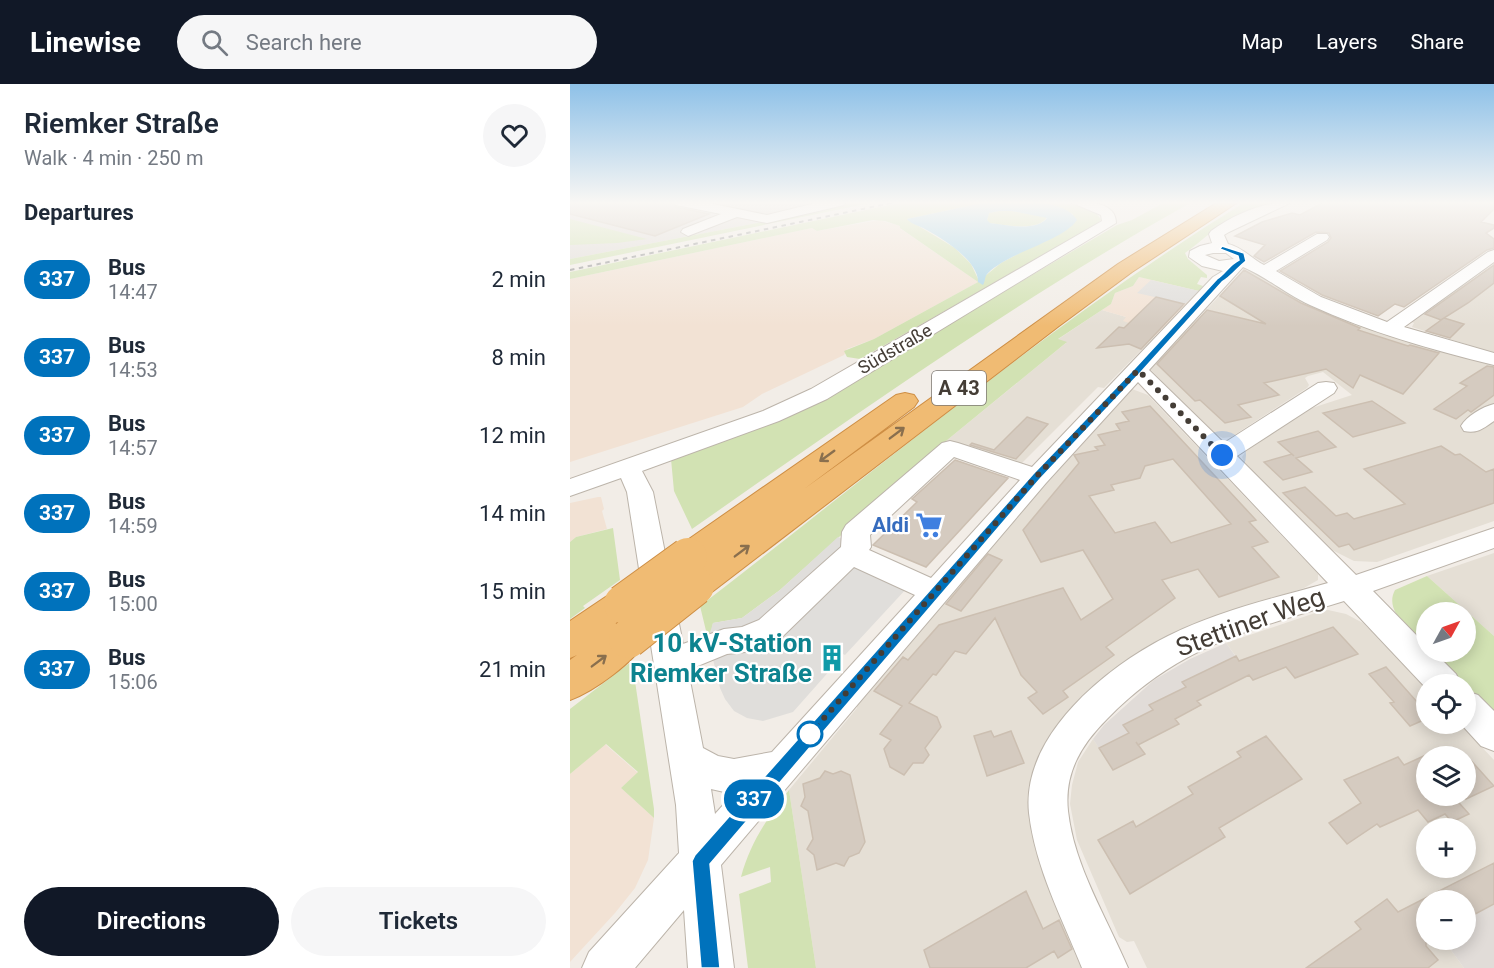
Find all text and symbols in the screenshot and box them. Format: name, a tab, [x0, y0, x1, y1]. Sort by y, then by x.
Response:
search box	[177, 15, 597, 69]
text: Linewise	[30, 26, 141, 59]
icon: search	[198, 26, 231, 59]
text: Search here	[246, 30, 362, 55]
text: Map	[1241, 30, 1283, 54]
text: Layers	[1316, 30, 1377, 54]
text: Share	[1410, 30, 1464, 54]
button: heart	[483, 104, 546, 167]
text: Riemker Straße	[24, 107, 219, 140]
text: Walk · 4 min · 250 m	[24, 146, 203, 170]
text: Departures	[24, 200, 134, 225]
text: Bus	[108, 255, 146, 280]
text: 337	[39, 267, 75, 291]
text: 2 min	[491, 267, 546, 292]
text: 14:47	[108, 280, 158, 304]
street label: Südstraße	[854, 319, 935, 378]
text: Bus	[108, 333, 146, 358]
text: 337	[39, 345, 75, 369]
text: 8 min	[491, 345, 546, 370]
text: 14:53	[108, 358, 158, 382]
road number: A 43	[932, 371, 986, 405]
text: Bus	[108, 411, 146, 436]
text: 337	[39, 423, 75, 447]
text: 12 min	[479, 423, 546, 448]
one-way arrow	[889, 427, 905, 440]
text: 14:57	[108, 436, 158, 460]
your location	[1207, 440, 1237, 470]
one-way arrow	[819, 450, 835, 462]
text: Bus	[108, 489, 146, 514]
text: 337	[39, 501, 75, 525]
text: 14 min	[479, 501, 546, 526]
supermarket icon: Aldi	[914, 510, 944, 540]
place label: Aldi	[872, 513, 909, 537]
text: 14:59	[108, 514, 158, 538]
one-way arrow	[734, 545, 750, 558]
text: Bus	[108, 567, 146, 592]
text: 337	[39, 579, 75, 603]
text: 15 min	[479, 579, 546, 604]
street label: Stettiner Weg	[1172, 581, 1328, 663]
text: 15:00	[108, 592, 158, 616]
north arrow	[1416, 602, 1476, 662]
map controls	[1416, 602, 1476, 950]
place label: 10 kV-Station Riemker Straße	[630, 628, 812, 688]
building icon: 10 kV-Station Riemker Straße	[817, 643, 847, 673]
text: Bus	[108, 645, 146, 670]
one-way arrow	[591, 654, 607, 667]
text: 337	[39, 657, 75, 681]
text: 21 min	[479, 657, 546, 682]
text: 15:06	[108, 670, 158, 694]
button: locate	[1416, 674, 1476, 734]
unlabelled marker	[797, 721, 823, 747]
button: layers	[1416, 746, 1476, 806]
line badge: 337	[720, 780, 789, 818]
text: 337	[736, 787, 772, 811]
button: +	[1416, 818, 1476, 878]
button: Directions	[24, 887, 279, 956]
button: Tickets	[291, 887, 546, 956]
button: −	[1416, 890, 1476, 950]

